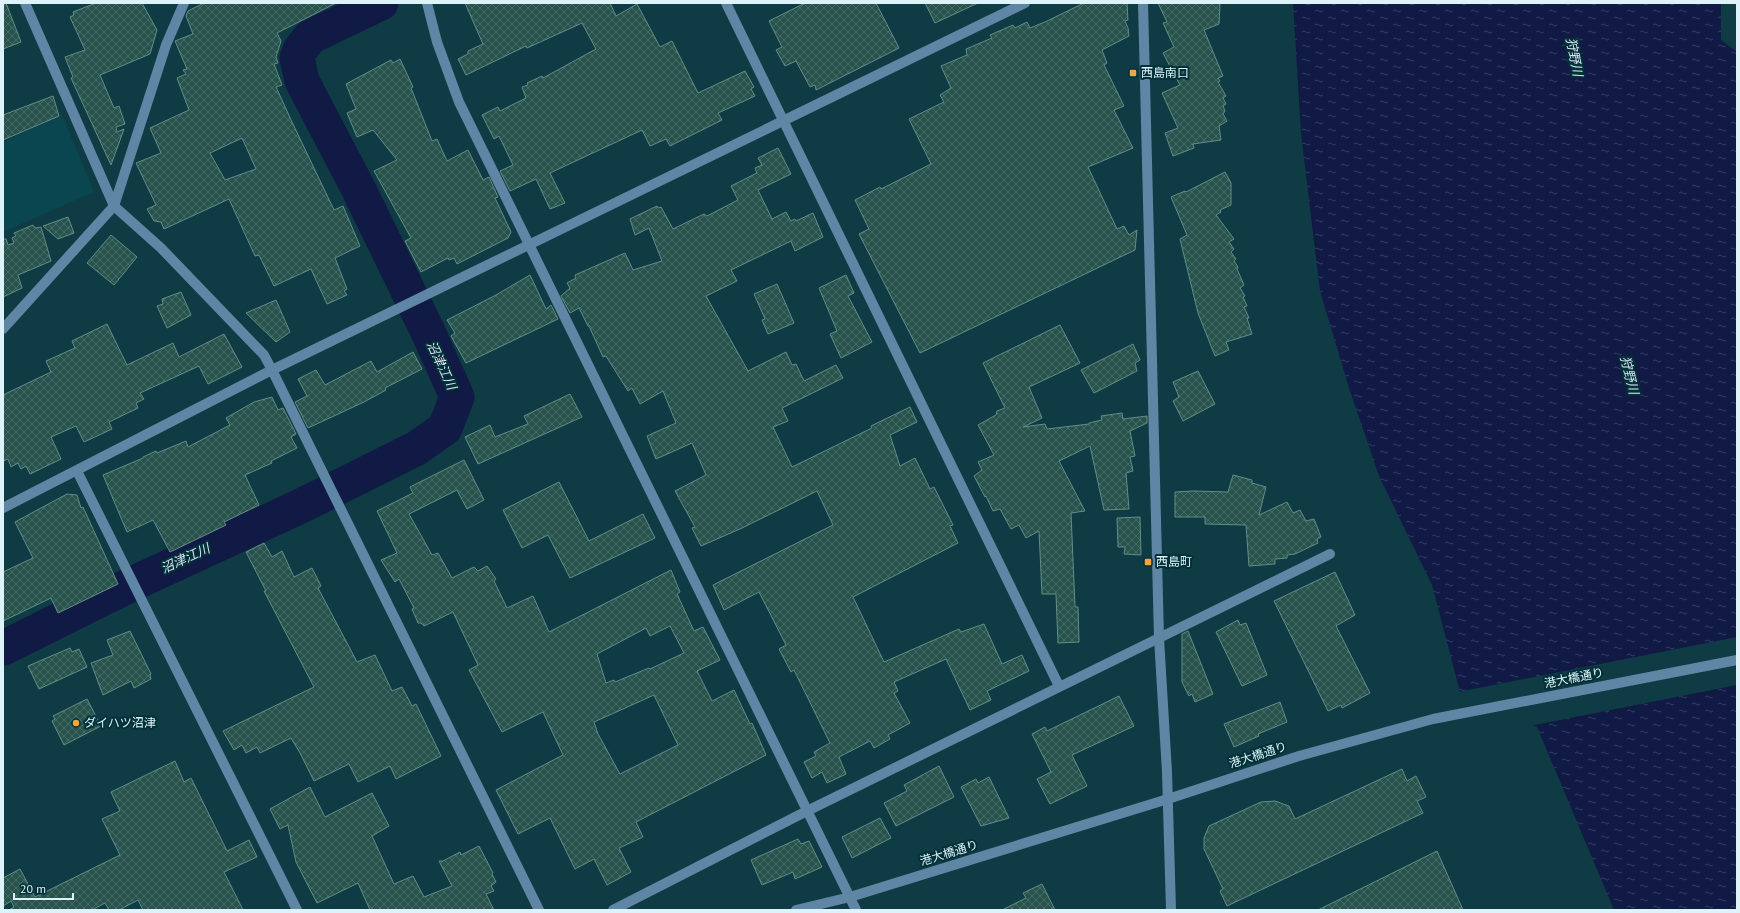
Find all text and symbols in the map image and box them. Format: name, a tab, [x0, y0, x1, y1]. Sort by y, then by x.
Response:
water label: 狩野川	[1562, 36, 1587, 80]
place label: 西島南口	[1141, 65, 1189, 80]
marker: 西島南口	[1128, 68, 1138, 78]
water label: 沼津江川	[423, 338, 461, 394]
water label: 狩野川	[1617, 354, 1643, 398]
water label: 沼津江川	[158, 539, 214, 577]
place label: 西島町	[1156, 554, 1192, 569]
marker: 西島町	[1143, 557, 1153, 567]
street label: 港大橋通り	[1543, 664, 1605, 691]
place label: ダイハツ沼津	[84, 715, 156, 730]
marker: ダイハツ沼津	[71, 718, 81, 728]
street label: 港大橋通り	[1227, 738, 1289, 771]
street label: 港大橋通り	[918, 837, 980, 868]
scale bar	[14, 875, 73, 901]
text: 20 m	[20, 881, 46, 896]

